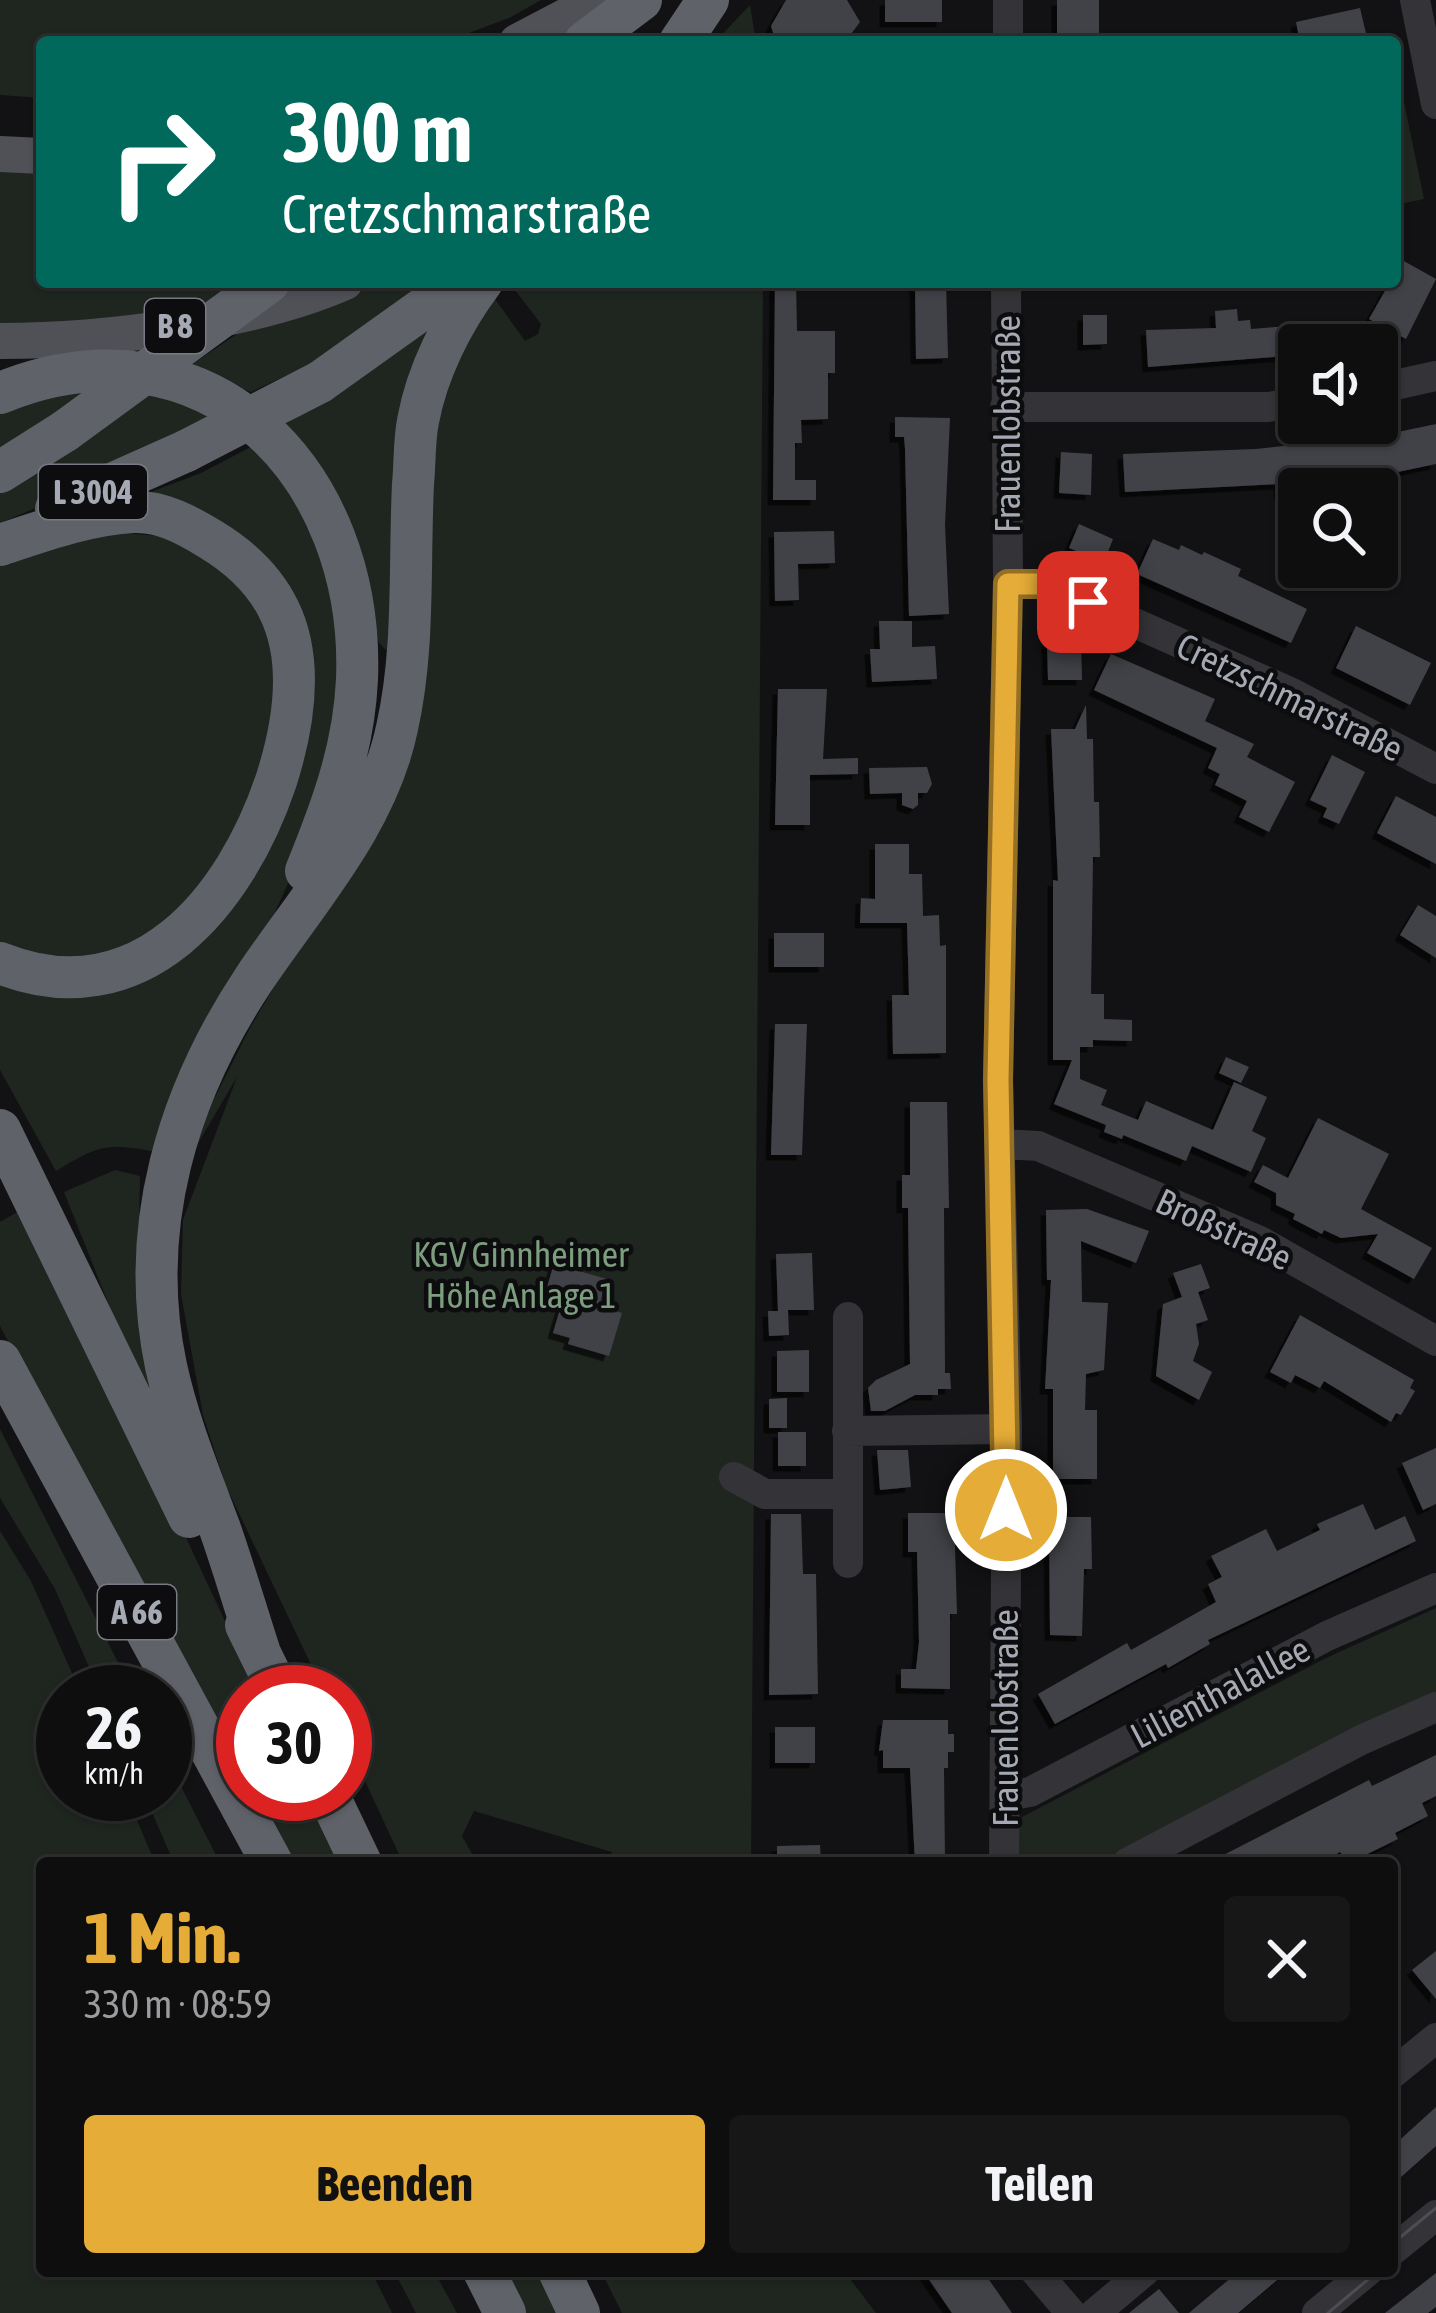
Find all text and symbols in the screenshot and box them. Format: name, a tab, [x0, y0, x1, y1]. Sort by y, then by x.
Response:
icon: right	[84, 84, 240, 240]
text: 300 m	[282, 84, 472, 180]
text: Cretzschmarstraße	[282, 183, 651, 244]
road number: B 8	[145, 299, 205, 353]
street label: Frauenlobstraße	[986, 315, 1028, 533]
map controls	[1278, 324, 1398, 588]
button: sound	[1278, 324, 1398, 444]
road number: L 3004	[39, 465, 147, 519]
button: search	[1278, 468, 1398, 588]
pin	[1037, 551, 1139, 653]
icon: arrive	[1055, 569, 1121, 635]
street label: Cretzschmarstraße	[1170, 624, 1410, 770]
street label: Broßstraße	[1150, 1179, 1298, 1279]
park label: KGV Ginnheimer Höhe Anlage 1	[413, 1233, 630, 1316]
position arrow	[943, 1447, 1069, 1573]
road number: A 66	[98, 1585, 176, 1639]
street label: Frauenlobstraße	[984, 1609, 1026, 1827]
street label: Lilienthalallee	[1124, 1627, 1316, 1757]
speed limit sign: 30	[216, 1665, 372, 1821]
text: 26	[86, 1693, 142, 1762]
text: km/h	[84, 1756, 144, 1790]
text: 1 Min.	[84, 1896, 240, 1978]
button: close	[1224, 1896, 1350, 2022]
text: 330 m · 08:59	[84, 1982, 272, 2026]
button: Beenden	[84, 2115, 705, 2253]
button: Teilen	[729, 2115, 1350, 2253]

